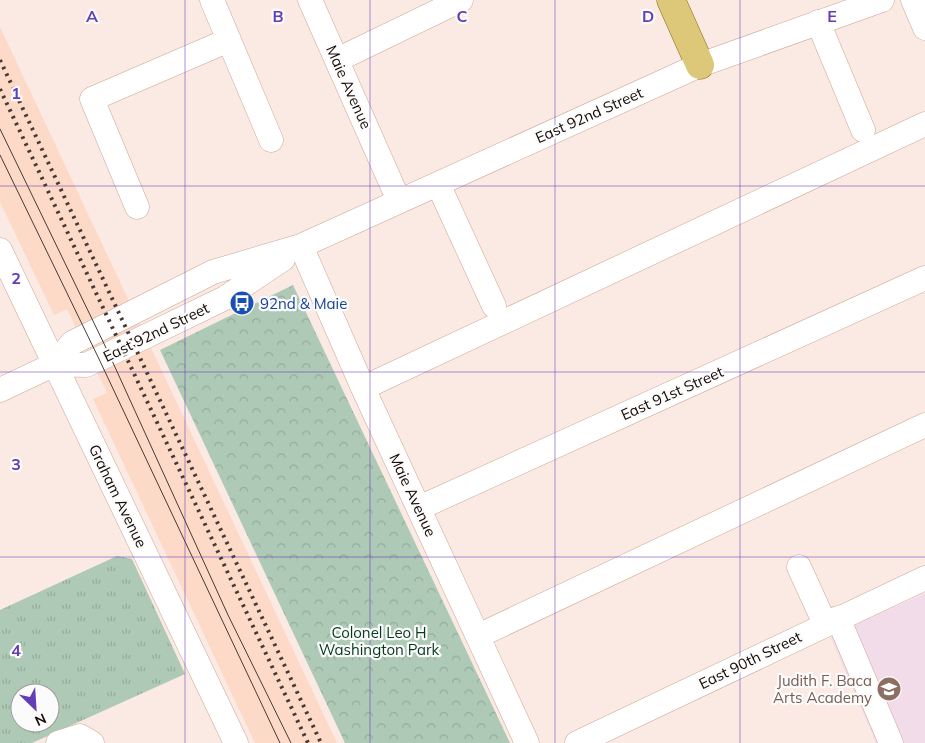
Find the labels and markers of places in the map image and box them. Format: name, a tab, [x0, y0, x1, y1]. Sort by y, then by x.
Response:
bus stop icon: 92nd & Maie	[229, 290, 255, 316]
place label: 92nd & Maie	[260, 294, 347, 313]
place label: Judith F. Baca Arts Academy	[773, 671, 872, 707]
school or university icon: Judith F. Baca Arts Academy	[876, 676, 902, 702]

